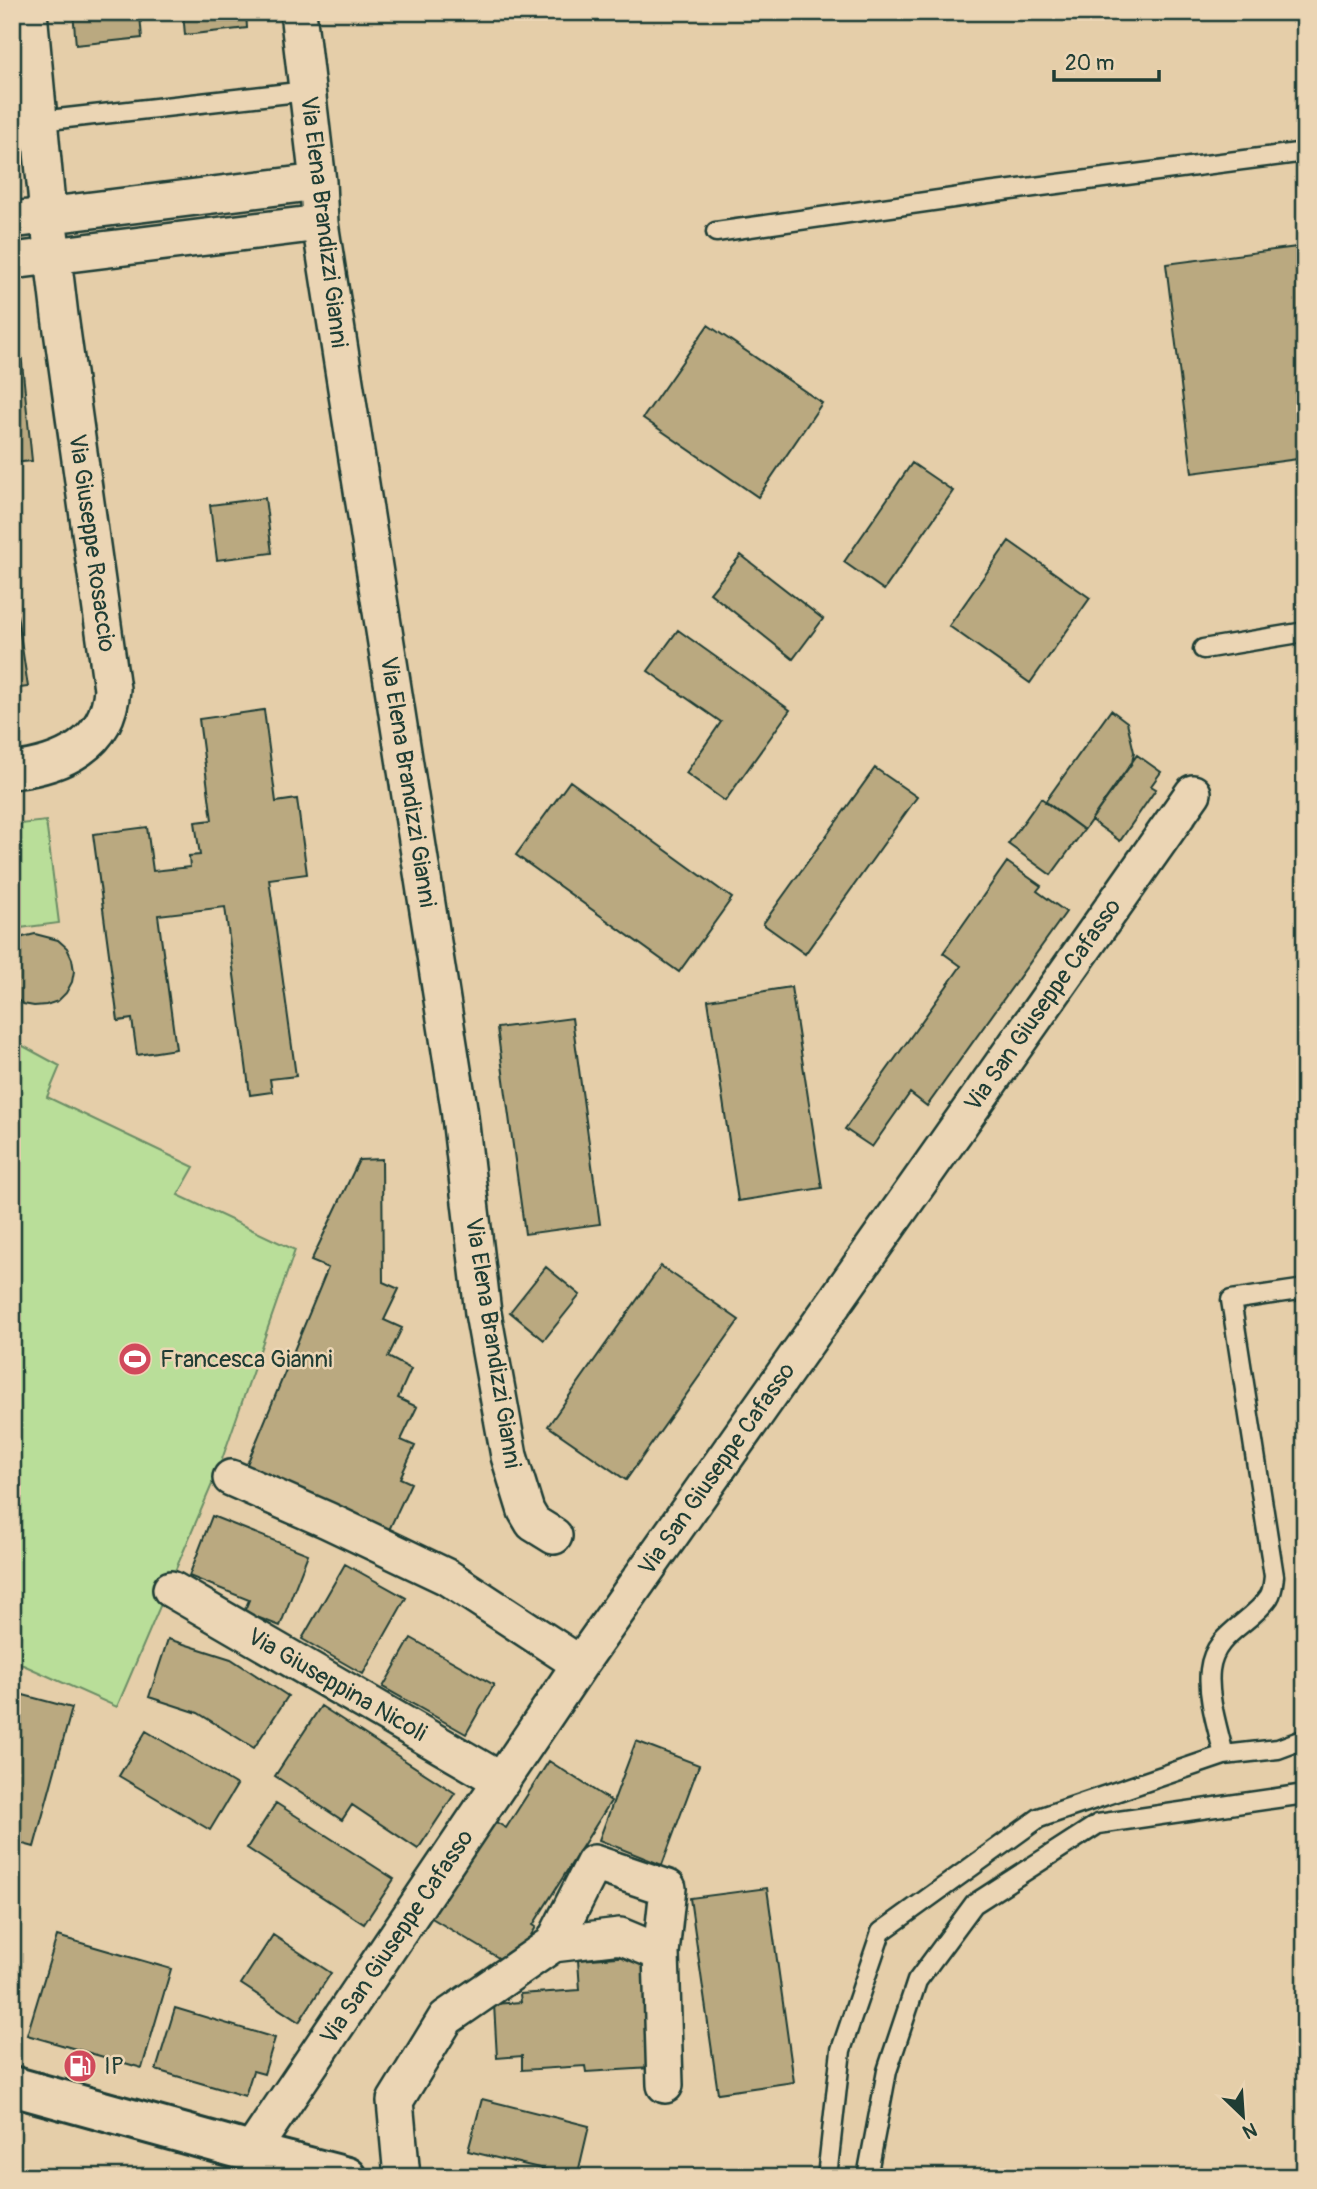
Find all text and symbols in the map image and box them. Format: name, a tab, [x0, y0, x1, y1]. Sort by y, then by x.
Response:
scale bar	[1054, 38, 1160, 82]
text: 20 m	[1065, 50, 1114, 77]
street label: Via Elena Brandizzi Gianni	[294, 95, 354, 349]
street label: Via Giuseppe Rosaccio	[62, 432, 122, 654]
street label: Via Elena Brandizzi Gianni	[374, 655, 442, 909]
street label: Via San Giuseppe Cafasso	[959, 893, 1127, 1117]
street label: Via Elena Brandizzi Gianni	[459, 1216, 527, 1470]
sports icon: Francesca Gianni	[116, 1340, 154, 1378]
place label: Francesca Gianni	[160, 1345, 332, 1374]
street label: Via San Giuseppe Cafasso	[633, 1357, 801, 1581]
street label: Via Giuseppina Nicoli	[242, 1622, 432, 1748]
street label: Via San Giuseppe Cafasso	[314, 1824, 480, 2050]
fuel station icon: IP	[61, 2047, 99, 2085]
place label: IP	[104, 2052, 124, 2081]
north arrow	[1208, 2080, 1278, 2150]
text: N	[1239, 2117, 1261, 2144]

